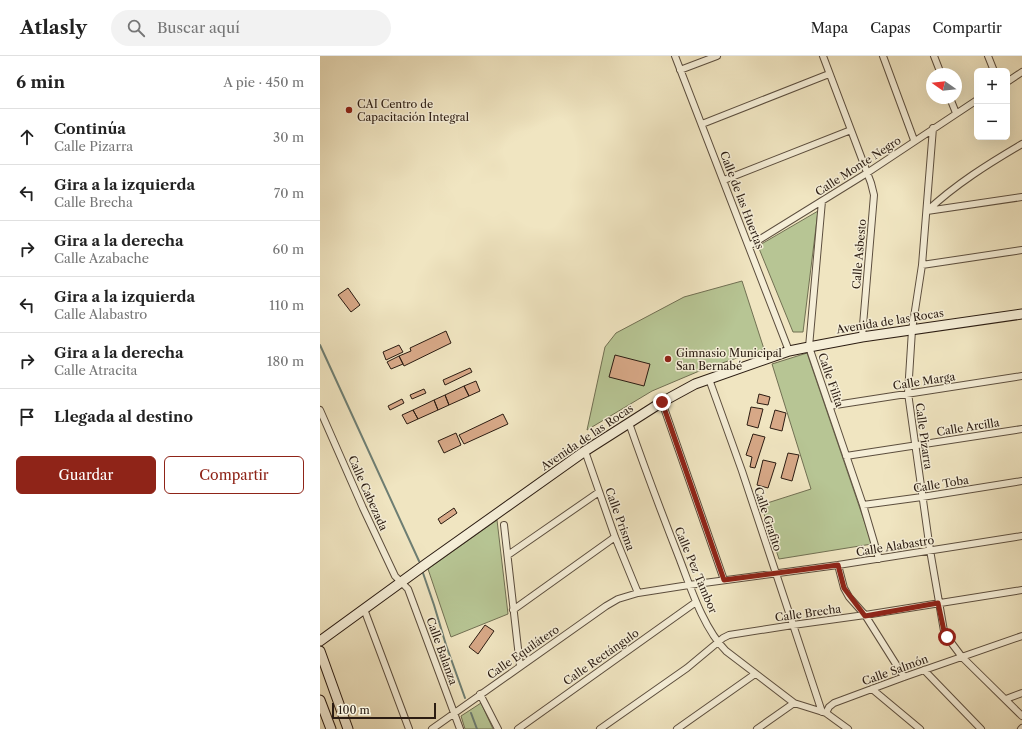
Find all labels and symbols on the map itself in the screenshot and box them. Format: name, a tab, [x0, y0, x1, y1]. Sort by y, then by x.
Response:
north arrow	[926, 68, 962, 104]
place label: CAI Centro de Capacitación Integral	[357, 97, 470, 124]
marker: CAI Centro de Capacitación Integral	[344, 105, 354, 115]
street label: Calle Monte Negro	[813, 133, 904, 199]
street label: Calle de las Huertas	[717, 149, 767, 251]
street label: Calle Asbesto	[849, 218, 869, 290]
street label: Avenida de las Rocas	[834, 306, 945, 337]
place label: Gimnasio Municipal San Bernabé	[676, 346, 783, 373]
street label: Calle Filita	[815, 351, 847, 409]
marker: Gimnasio Municipal San Bernabé	[663, 354, 673, 364]
street label: Calle Marga	[892, 369, 956, 393]
route end	[653, 393, 671, 411]
street label: Avenida de las Rocas	[537, 401, 636, 474]
street label: Calle Pizarra	[912, 402, 936, 470]
street label: Calle Arcilla	[936, 415, 1001, 439]
street label: Calle Cabezada	[345, 453, 391, 533]
street label: Calle Toba	[912, 473, 970, 495]
street label: Calle Grafito	[751, 485, 785, 553]
street label: Calle Prisma	[602, 486, 638, 553]
street label: Calle Pez Tambor	[671, 525, 721, 616]
street label: Calle Alabastro	[855, 533, 935, 559]
street label: Calle Brecha	[774, 601, 842, 625]
street label: Calle Balanza	[423, 615, 461, 687]
street label: Calle Equilátero	[484, 622, 562, 682]
street label: Calle Rectángulo	[561, 626, 642, 688]
route start	[938, 628, 956, 646]
street label: Calle Salmón	[860, 652, 930, 688]
scale bar	[332, 701, 436, 720]

